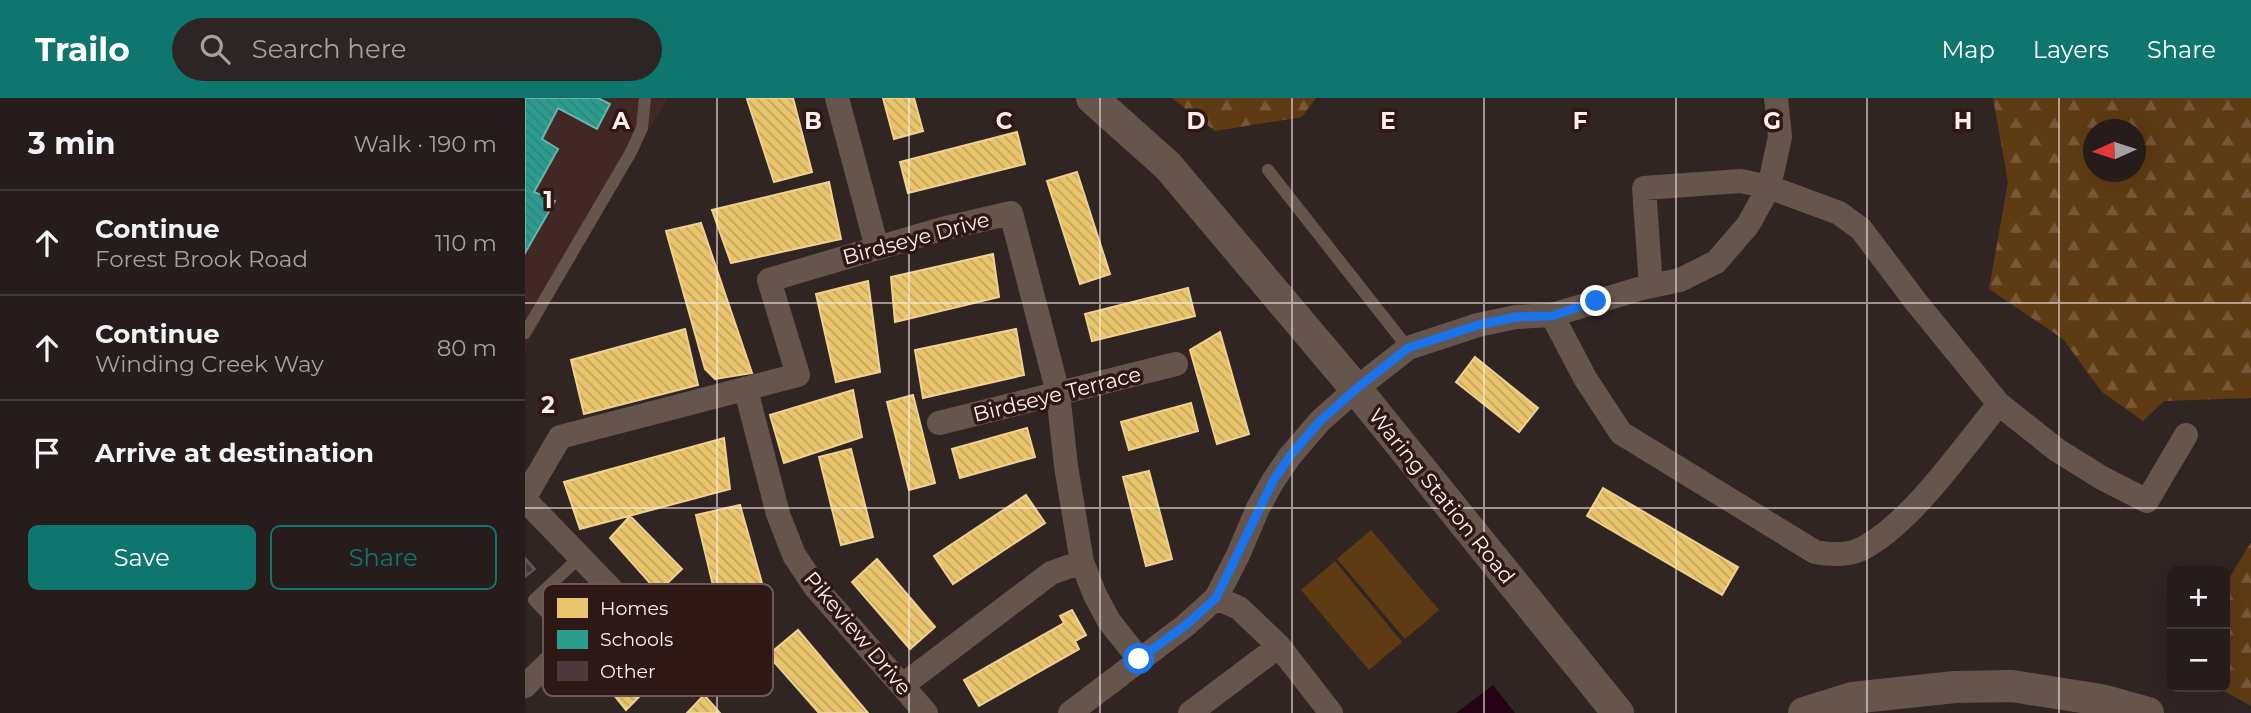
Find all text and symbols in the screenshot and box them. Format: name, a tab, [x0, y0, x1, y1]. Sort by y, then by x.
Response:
search box	[172, 18, 662, 81]
text: Trailo	[35, 29, 130, 69]
icon: search	[196, 30, 234, 68]
text: Search here	[252, 33, 406, 65]
text: Map	[1941, 35, 1995, 64]
text: Layers	[2033, 35, 2109, 64]
text: Share	[2147, 35, 2216, 64]
text: A	[611, 107, 630, 135]
text: B	[804, 107, 822, 135]
text: C	[996, 107, 1013, 135]
text: D	[1187, 107, 1206, 135]
text: E	[1380, 107, 1396, 135]
text: F	[1573, 107, 1588, 135]
text: G	[1763, 107, 1781, 135]
text: H	[1954, 107, 1972, 135]
north arrow	[2083, 119, 2146, 182]
text: 3 min	[28, 125, 115, 162]
text: Walk · 190 m	[353, 130, 497, 158]
text: 1	[543, 186, 553, 214]
street label: Birdseye Drive	[840, 206, 992, 270]
text: Continue	[95, 213, 220, 245]
icon: ahead	[28, 224, 66, 262]
text: 110 m	[435, 229, 497, 257]
text: Forest Brook Road	[95, 245, 308, 273]
route end	[1580, 285, 1611, 316]
text: Continue	[95, 318, 220, 350]
icon: ahead	[28, 329, 66, 367]
text: 80 m	[437, 334, 497, 362]
text: Winding Creek Way	[95, 350, 324, 378]
street label: Birdseye Terrace	[971, 361, 1143, 427]
text: 2	[541, 391, 555, 419]
street label: Waring Station Road	[1364, 403, 1520, 589]
icon: arrive	[28, 434, 66, 472]
text: Arrive at destination	[95, 437, 374, 469]
button: Save	[28, 525, 256, 590]
button: Share	[270, 525, 497, 590]
street label: Pikeview Drive	[799, 566, 917, 700]
map controls	[2167, 566, 2230, 692]
button: +	[2167, 566, 2230, 629]
legend	[543, 584, 773, 696]
text: Homes	[600, 597, 668, 620]
text: Schools	[600, 628, 673, 651]
button: −	[2167, 629, 2230, 692]
route start	[1123, 643, 1154, 674]
text: Other	[600, 660, 656, 683]

